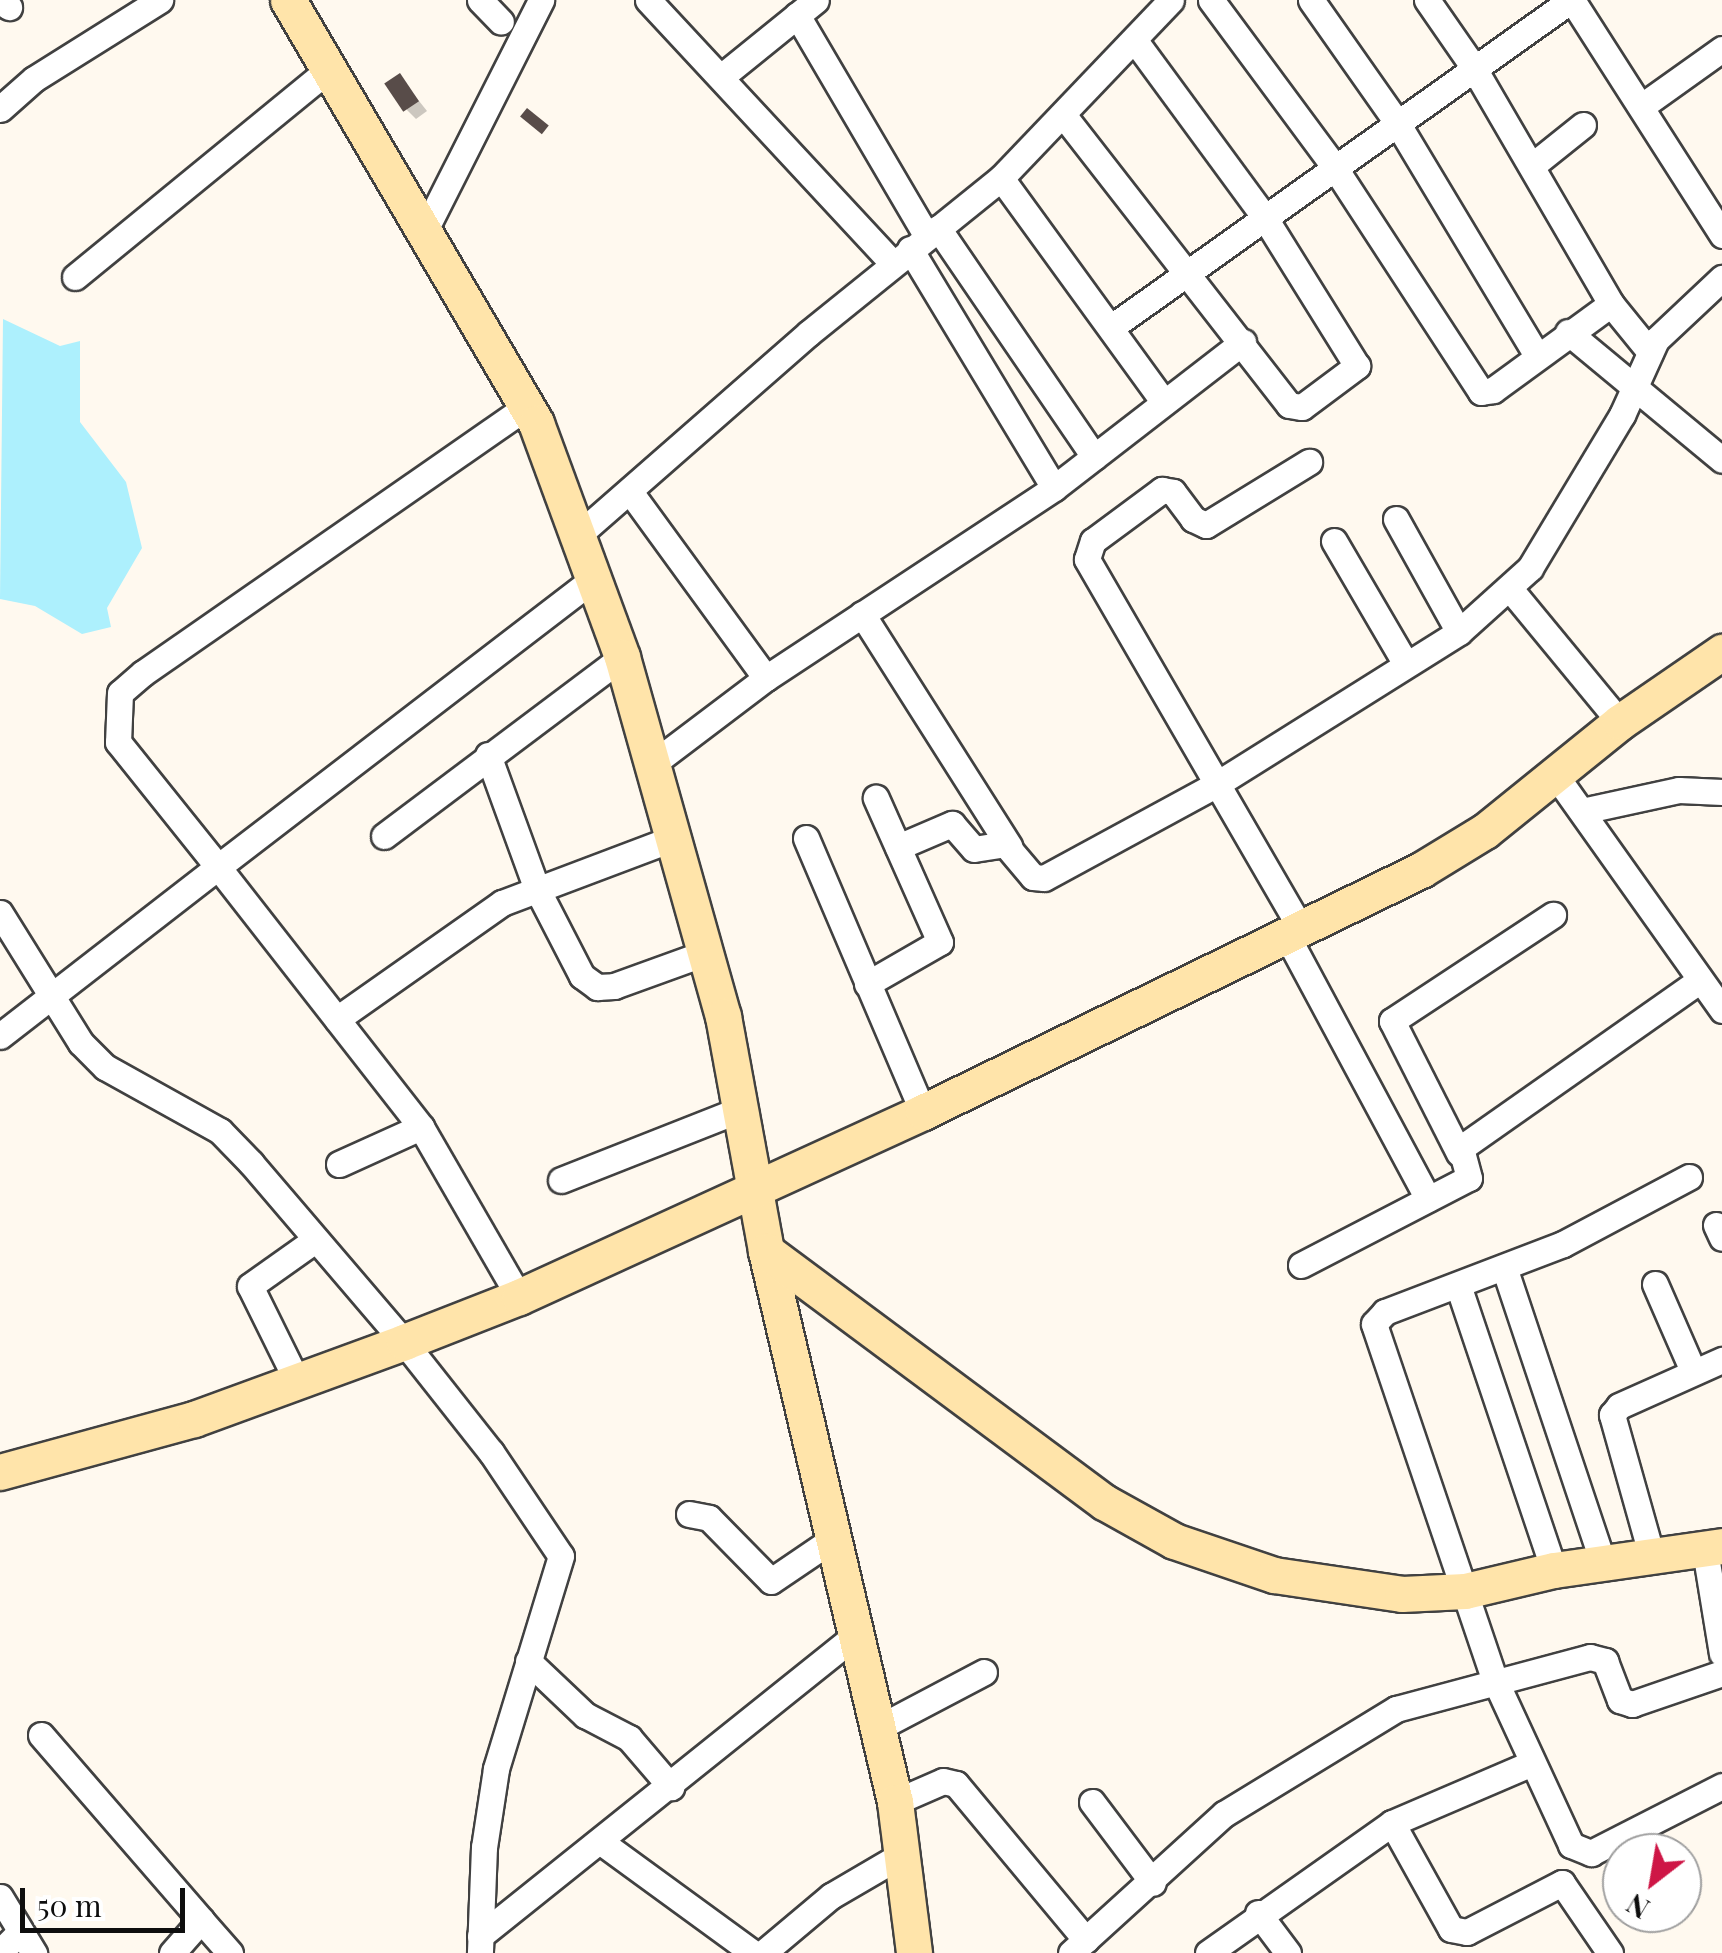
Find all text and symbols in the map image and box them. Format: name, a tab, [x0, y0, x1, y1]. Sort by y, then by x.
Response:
north arrow	[1602, 1833, 1702, 1933]
scale bar	[25, 1868, 190, 1930]
text: 50 m	[37, 1885, 102, 1925]
text: N	[1619, 1886, 1656, 1928]

